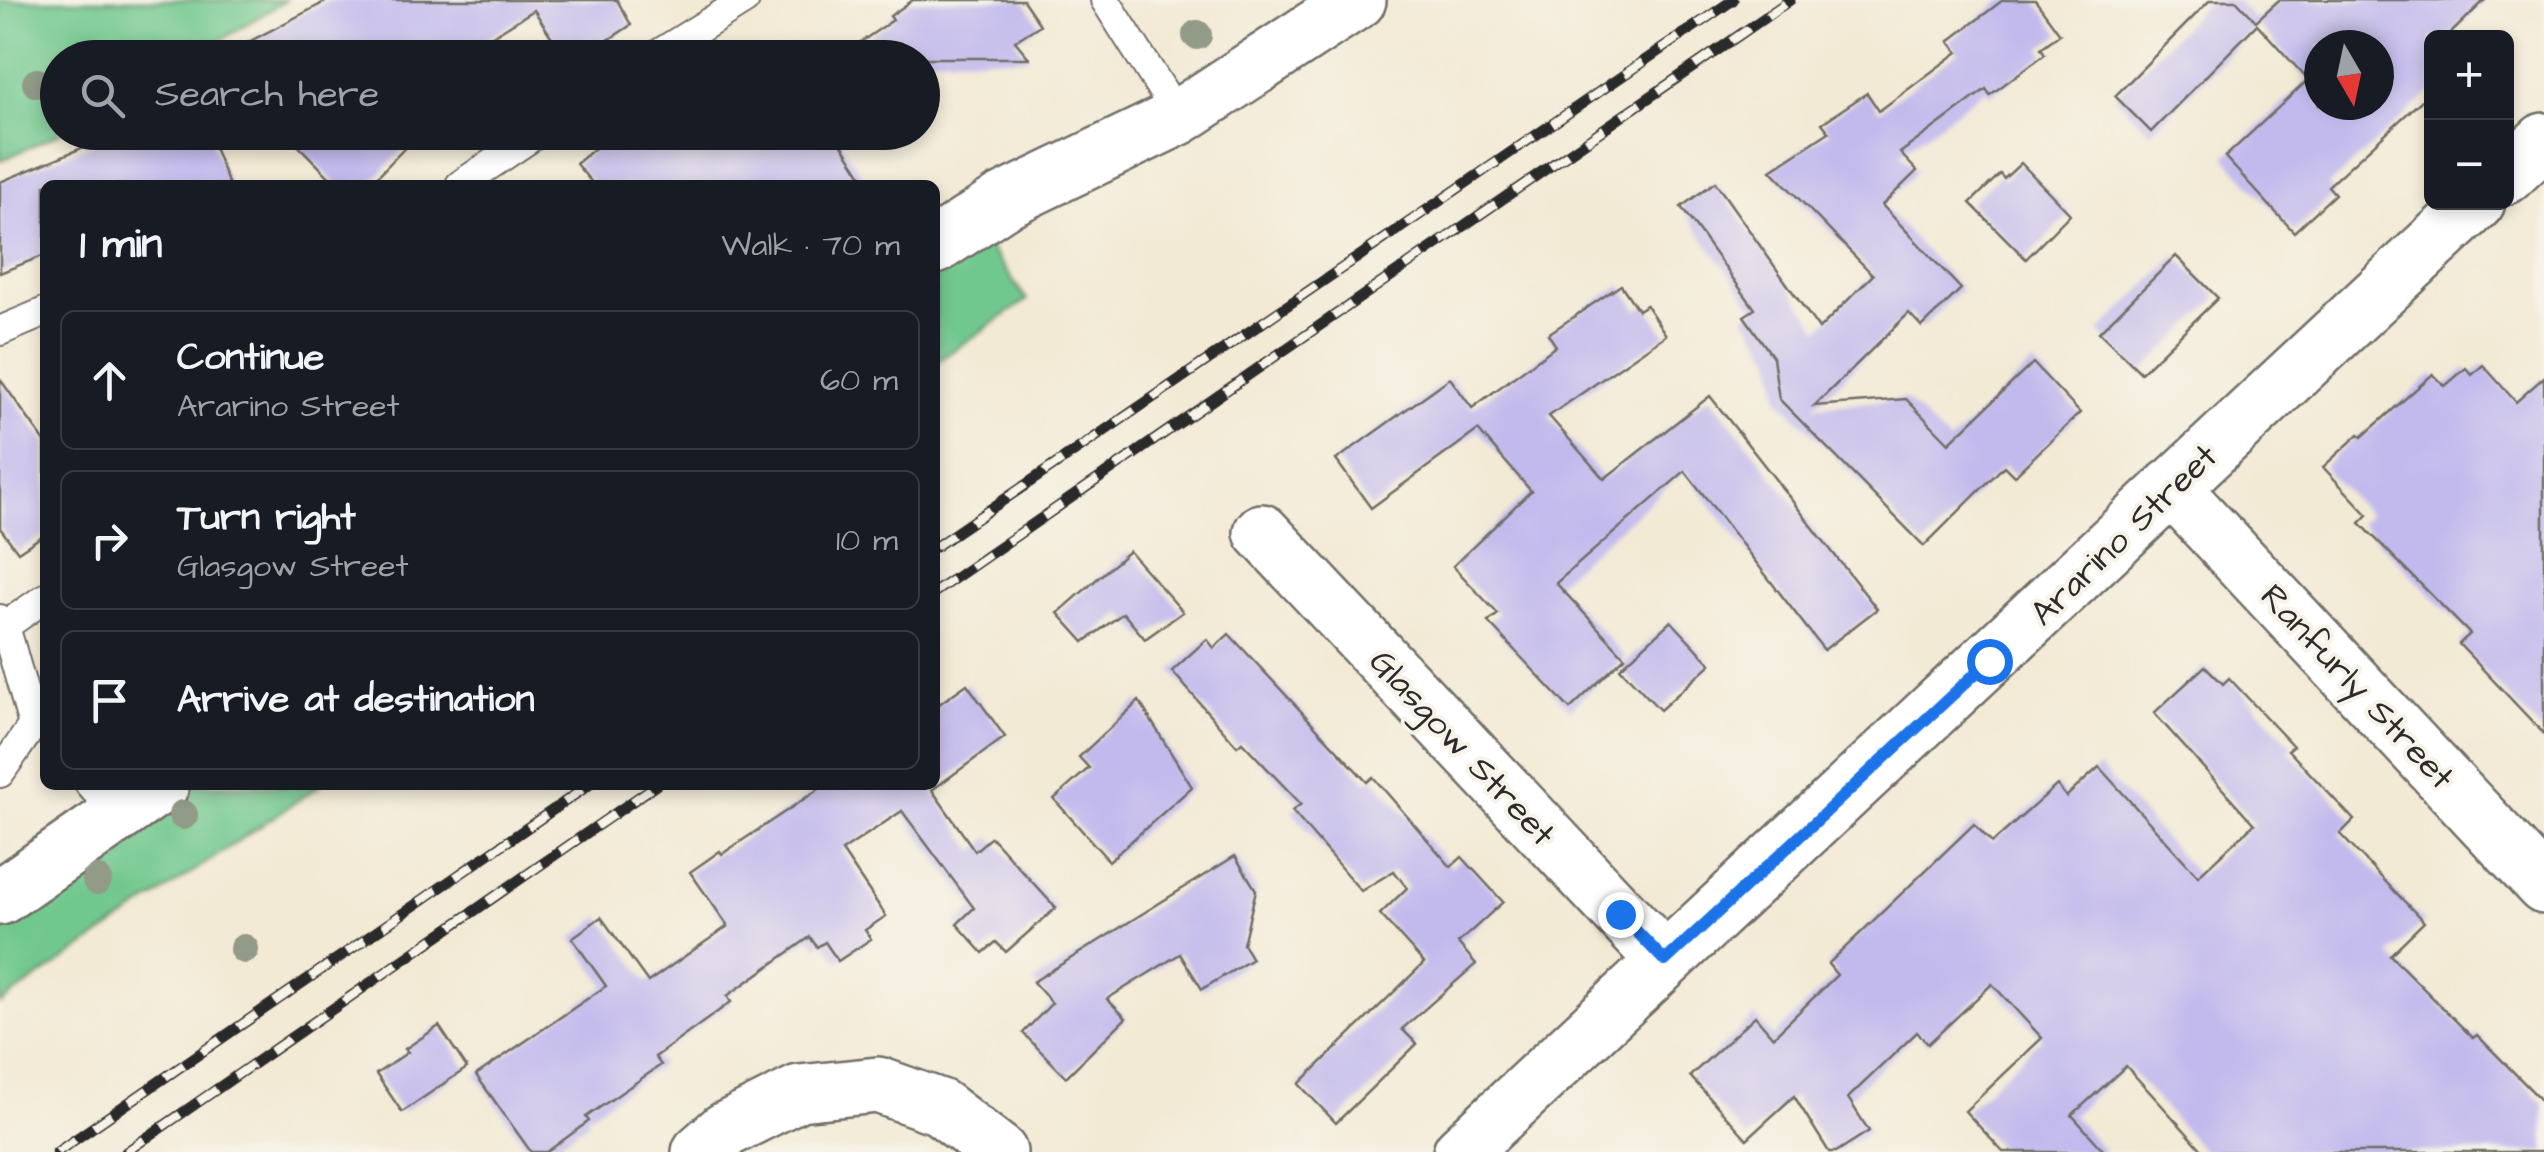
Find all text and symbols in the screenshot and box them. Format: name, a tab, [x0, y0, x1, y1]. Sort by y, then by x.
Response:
north arrow	[2304, 30, 2394, 120]
map controls	[2424, 30, 2514, 210]
button: +	[2424, 30, 2514, 120]
search box	[40, 40, 940, 150]
icon: search	[75, 68, 130, 123]
text: Search here	[155, 69, 379, 121]
button: −	[2424, 120, 2514, 210]
text: 1 min	[80, 216, 162, 274]
text: Walk · 70 m	[721, 223, 900, 268]
text: Continue	[177, 332, 324, 384]
icon: ahead	[82, 353, 137, 408]
text: 60 m	[820, 358, 898, 403]
text: Ararino Street	[177, 384, 399, 429]
street label: Ararino Street	[2020, 433, 2229, 637]
text: Turn right	[177, 492, 356, 544]
icon: right	[82, 513, 137, 568]
text: 10 m	[836, 518, 898, 563]
text: Glasgow Street	[177, 544, 408, 589]
street label: Ranfurly Street	[2248, 573, 2465, 801]
street label: Glasgow Street	[1356, 639, 1566, 859]
route start	[1967, 639, 2013, 685]
icon: arrive	[82, 673, 137, 728]
text: Arrive at destination	[177, 674, 534, 726]
route end	[1598, 892, 1644, 938]

